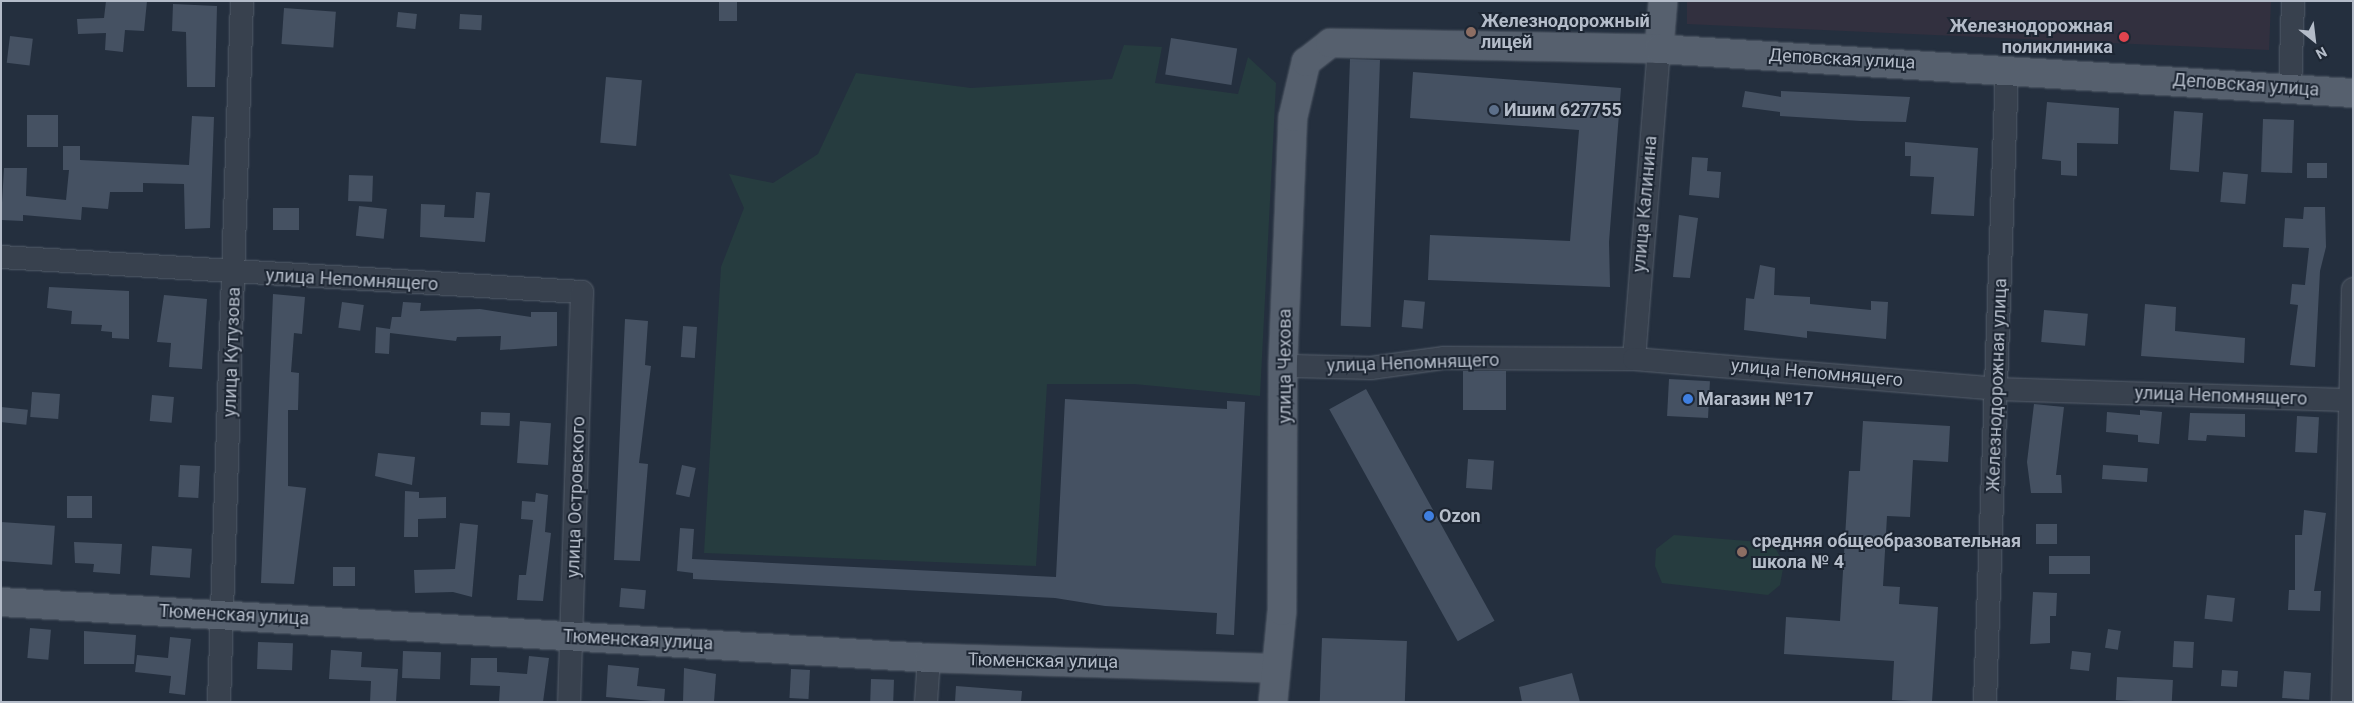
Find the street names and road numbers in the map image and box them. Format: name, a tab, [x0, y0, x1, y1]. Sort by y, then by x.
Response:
street label: Деповская улица	[1768, 44, 1916, 74]
street label: Деповская улица	[2172, 69, 2320, 101]
street label: улица Калинина	[1628, 135, 1662, 273]
street label: улица Непомнящего	[265, 265, 439, 295]
street label: Железнодорожная улица	[1982, 278, 2012, 492]
street label: улица Кутузова	[219, 286, 245, 418]
street label: улица Чехова	[1274, 309, 1296, 423]
street label: улица Непомнящего	[1326, 349, 1500, 377]
street label: улица Непомнящего	[1730, 355, 1904, 391]
street label: улица Непомнящего	[2134, 382, 2308, 410]
street label: улица Островского	[562, 416, 590, 578]
street label: Тюменская улица	[158, 600, 310, 630]
street label: Тюменская улица	[562, 625, 714, 655]
street label: Тюменская улица	[968, 649, 1118, 673]

